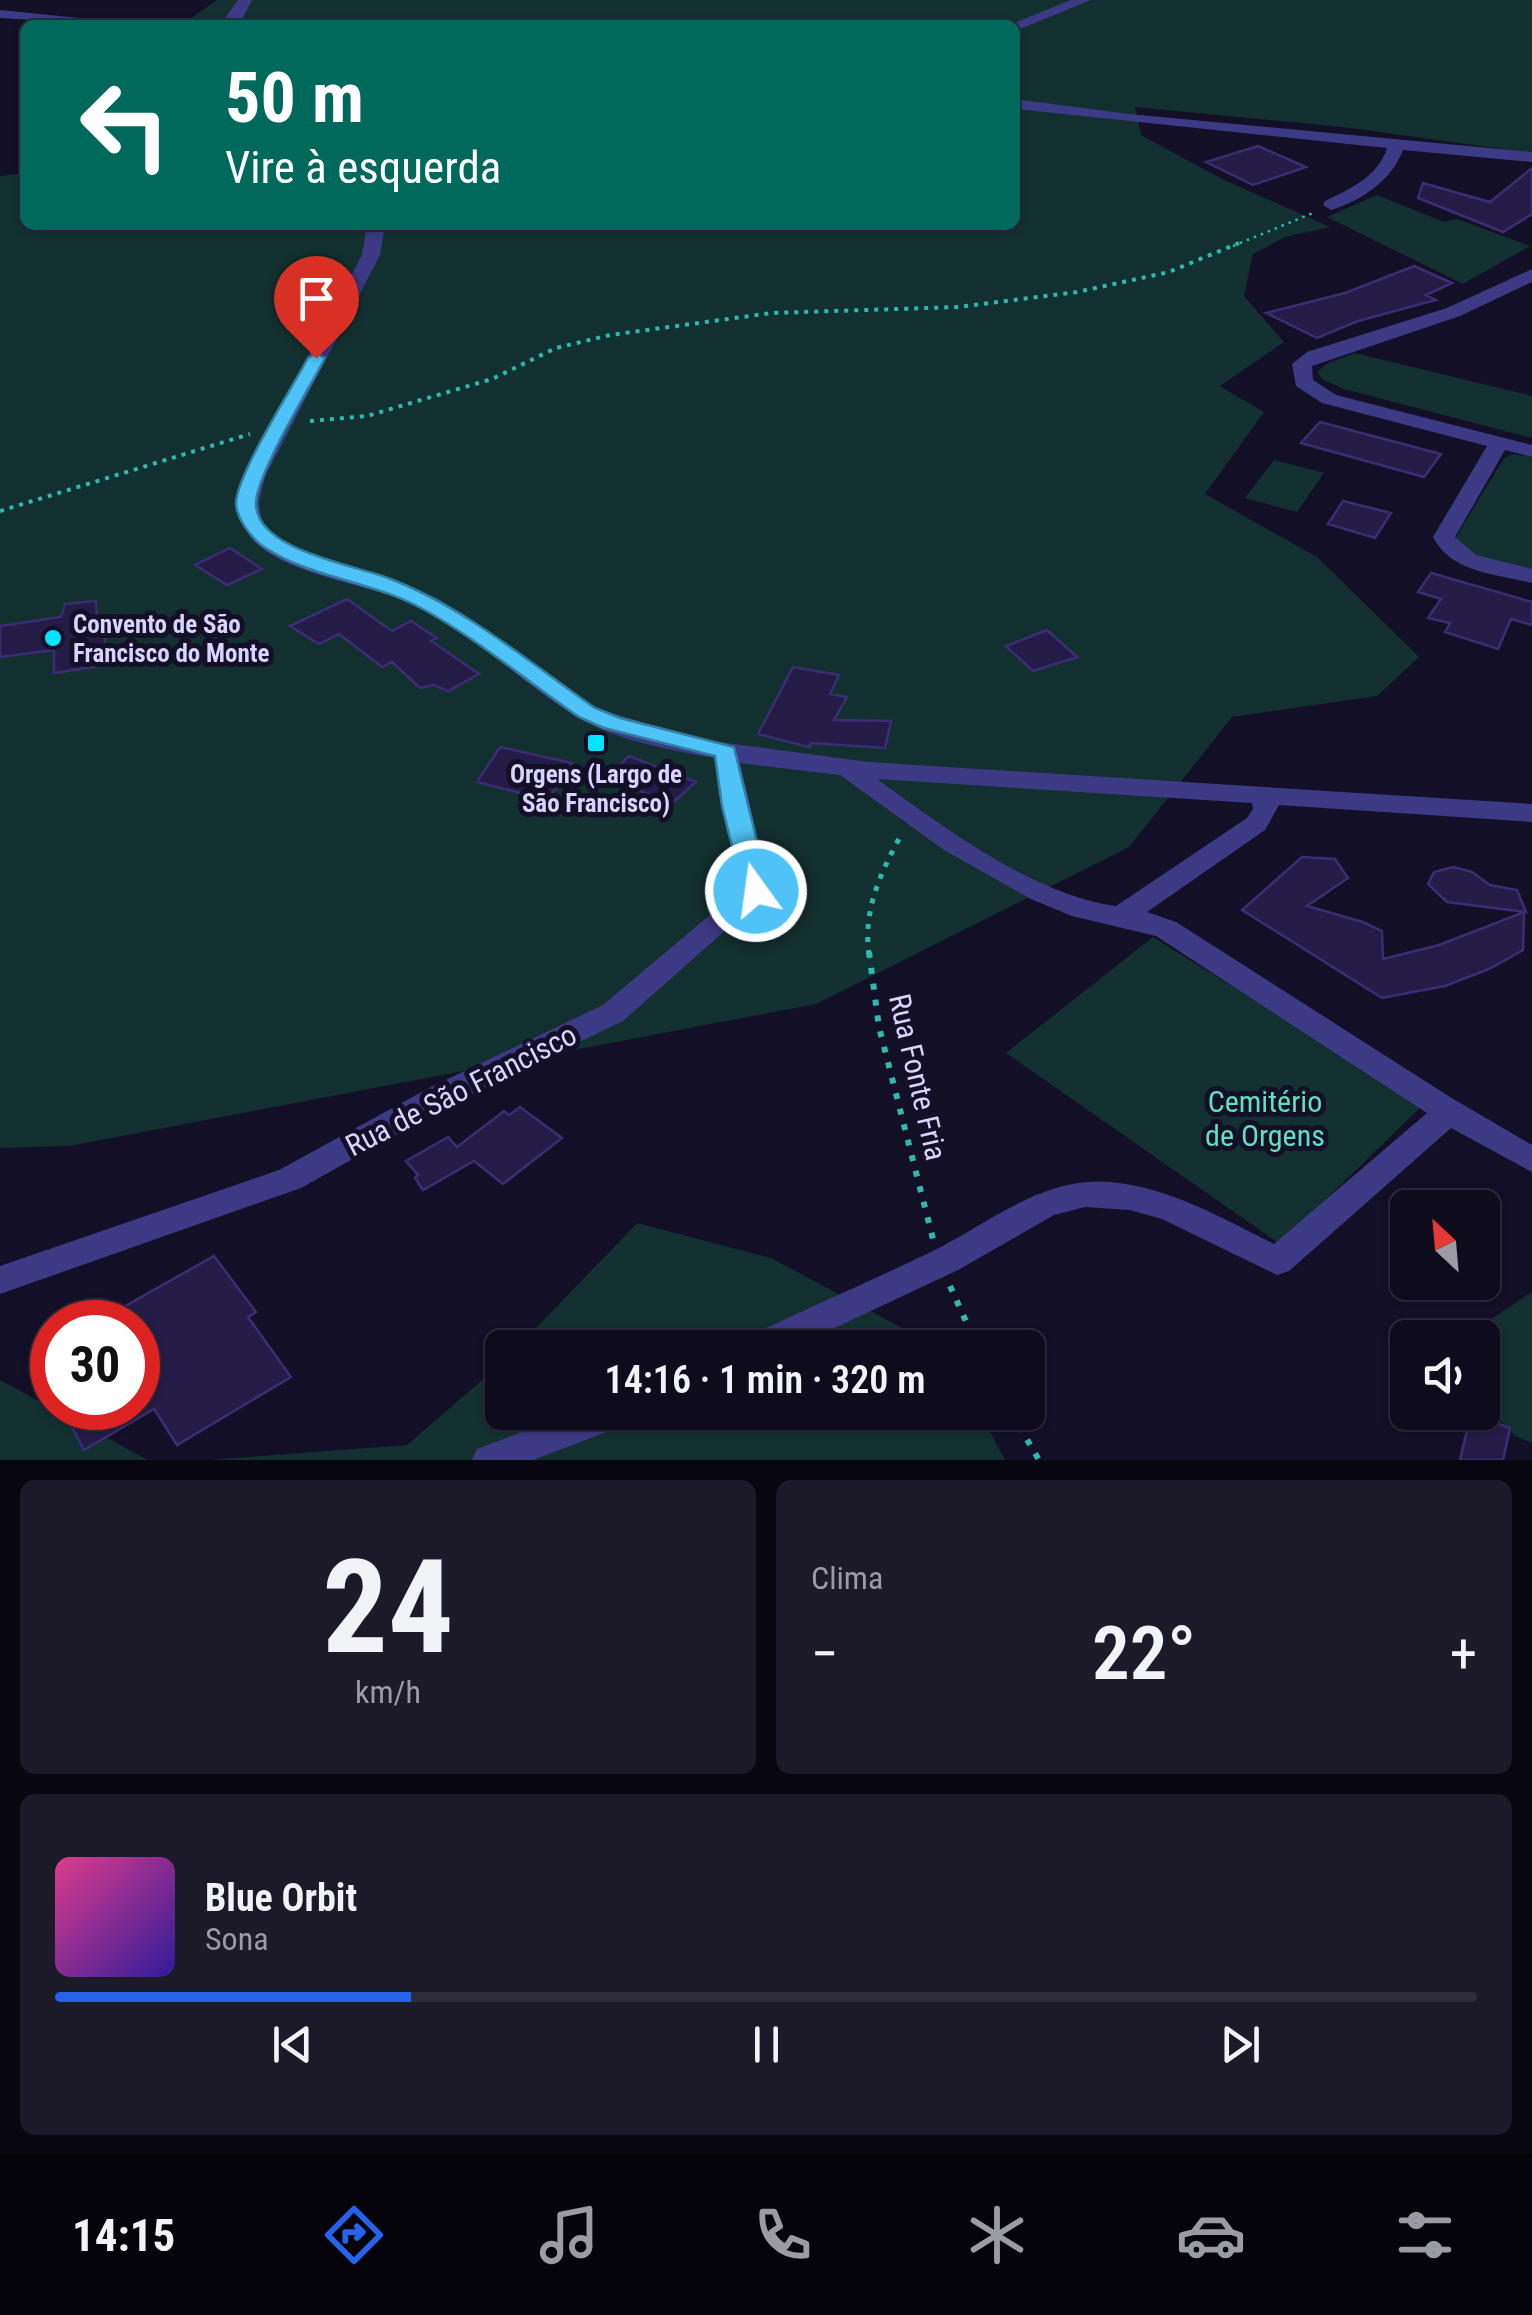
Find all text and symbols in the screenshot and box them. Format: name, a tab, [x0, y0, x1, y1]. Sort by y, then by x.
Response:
text: 50 m	[225, 57, 364, 139]
icon: left	[60, 60, 190, 190]
text: Vire à esquerda	[225, 141, 501, 194]
pin	[274, 256, 359, 359]
icon: arrive	[289, 271, 344, 326]
place label: Convento de São Francisco do Monte	[73, 610, 269, 668]
marker: Convento de São Francisco do Monte	[42, 627, 64, 649]
marker: Orgens (Largo de São Francisco)	[585, 732, 607, 754]
place label: Orgens (Largo de São Francisco)	[510, 760, 682, 818]
position arrow	[704, 839, 808, 943]
street label: Rua Fonte Fria	[882, 990, 954, 1164]
street label: Rua de São Francisco	[340, 1017, 582, 1163]
park label: Cemitério de Orgens	[1205, 1084, 1325, 1153]
north arrow	[1390, 1190, 1500, 1300]
map controls	[1390, 1190, 1500, 1430]
speed limit sign: 30	[30, 1300, 160, 1430]
button: sound	[1390, 1320, 1500, 1430]
text: 14:16 · 1 min · 320 m	[605, 1358, 925, 1402]
text: 24	[322, 1531, 454, 1684]
text: Clima	[811, 1559, 883, 1597]
text: 22°	[1092, 1609, 1196, 1697]
text: −	[811, 1622, 839, 1686]
text: +	[1450, 1622, 1477, 1686]
text: km/h	[355, 1673, 421, 1711]
text: Blue Orbit	[205, 1876, 357, 1920]
text: Sona	[205, 1920, 268, 1958]
icon: previous	[265, 2017, 320, 2072]
icon: pause	[739, 2017, 794, 2072]
icon: next	[1213, 2017, 1268, 2072]
icon: directions	[319, 2200, 389, 2270]
icon: music	[534, 2200, 604, 2270]
icon: phone	[748, 2200, 818, 2270]
icon: climate	[962, 2200, 1032, 2270]
icon: car	[1176, 2200, 1246, 2270]
icon: filters	[1390, 2200, 1460, 2270]
text: 14:15	[72, 2209, 175, 2262]

